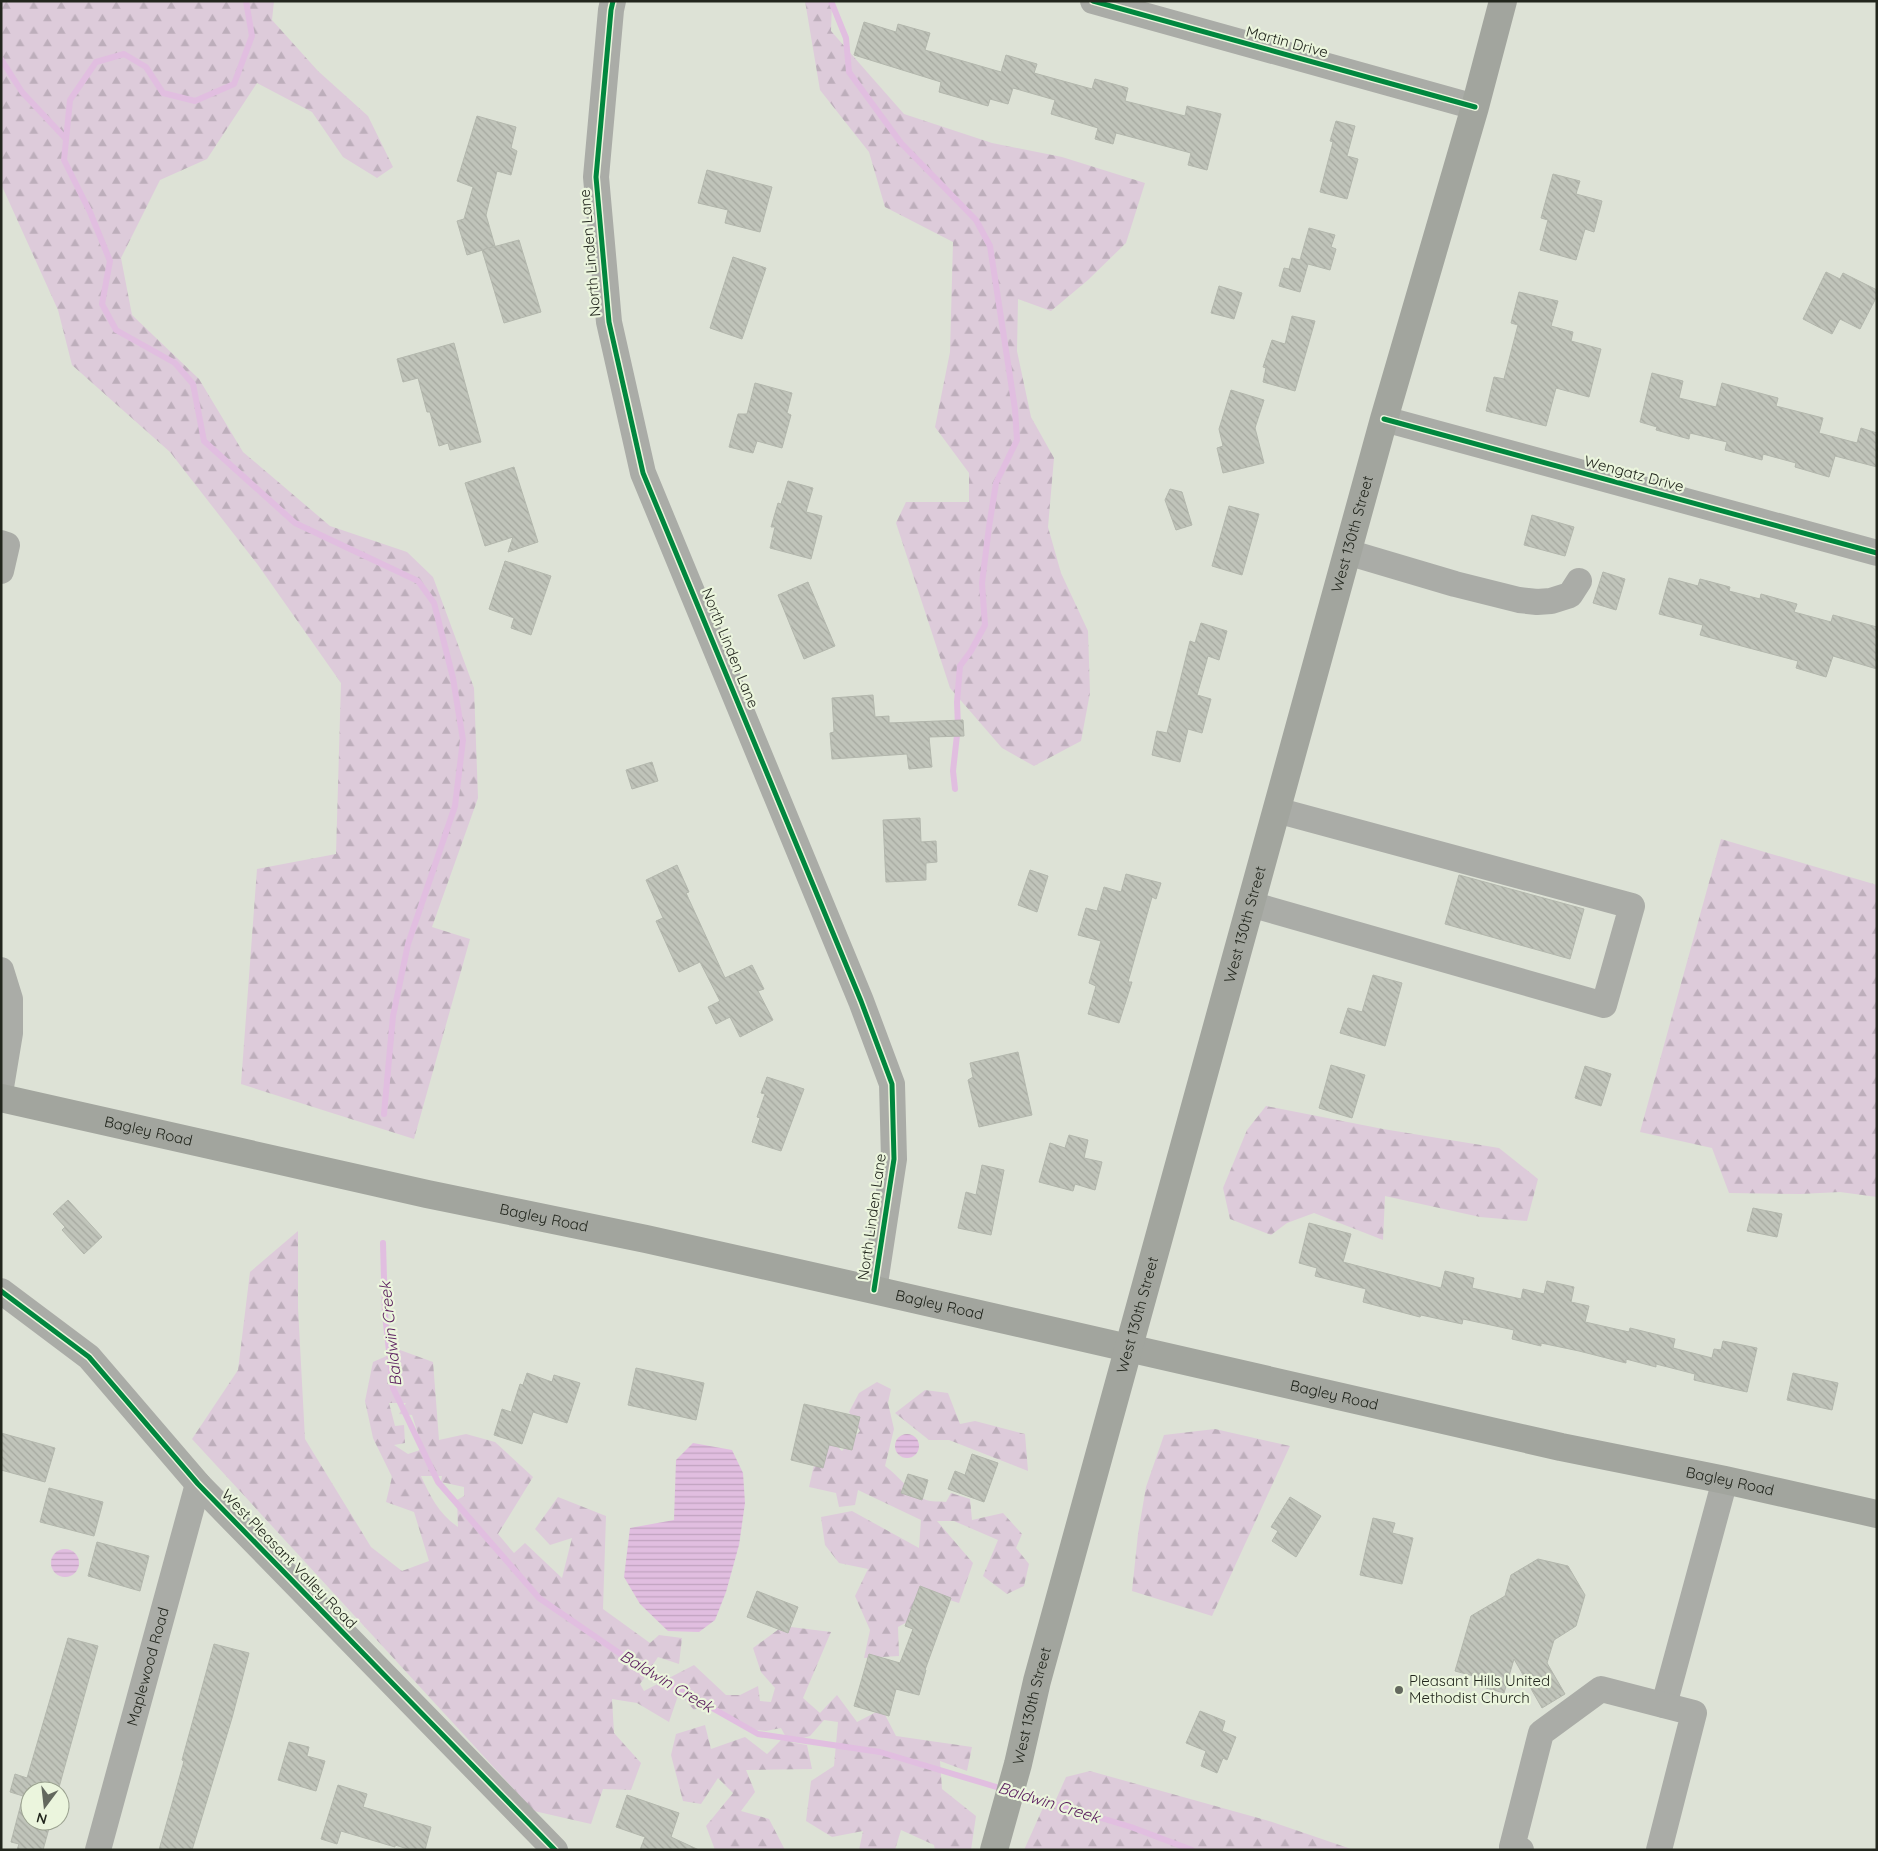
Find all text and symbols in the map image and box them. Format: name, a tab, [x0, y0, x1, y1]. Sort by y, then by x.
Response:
street label: Martin Drive	[1244, 21, 1330, 62]
street label: North Linden Lane	[574, 189, 605, 318]
street label: Wengatz Drive	[1582, 451, 1686, 496]
street label: West 130th Street	[1327, 473, 1377, 594]
street label: North Linden Lane	[698, 585, 763, 711]
street label: West 130th Street	[1219, 864, 1270, 985]
street label: Bagley Road	[103, 1112, 194, 1150]
street label: North Linden Lane	[853, 1152, 890, 1282]
street label: Bagley Road	[498, 1199, 590, 1236]
street label: West 130th Street	[1112, 1254, 1162, 1375]
water label: Baldwin Creek	[374, 1279, 405, 1387]
street label: Bagley Road	[894, 1285, 985, 1324]
street label: Bagley Road	[1288, 1375, 1380, 1414]
street label: Bagley Road	[1684, 1462, 1776, 1500]
street label: West Pleasant Valley Road	[218, 1485, 361, 1632]
street label: Maplewood Road	[122, 1605, 173, 1728]
water label: Baldwin Creek	[617, 1645, 719, 1717]
street label: West 130th Street	[1008, 1645, 1055, 1766]
place label: Pleasant Hills United Methodist Church	[1409, 1671, 1550, 1707]
marker: Pleasant Hills United Methodist Church	[1393, 1684, 1405, 1696]
water label: Baldwin Creek	[996, 1777, 1104, 1827]
north arrow	[20, 1781, 70, 1831]
text: N	[34, 1809, 49, 1829]

